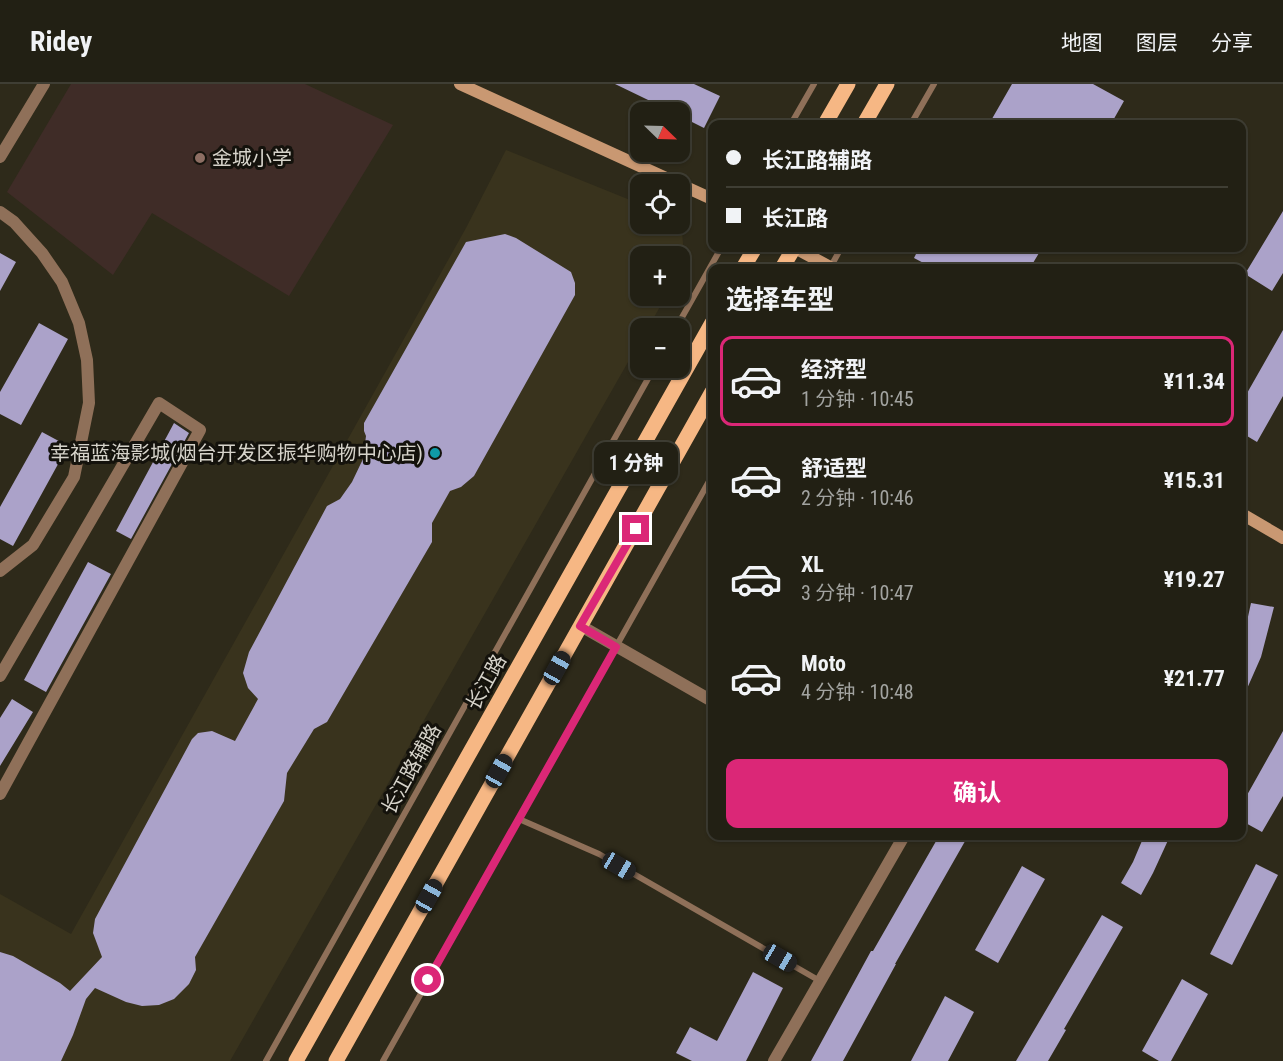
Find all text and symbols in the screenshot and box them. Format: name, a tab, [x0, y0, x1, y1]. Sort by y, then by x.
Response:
text: Ridey	[30, 25, 92, 58]
text: 地图	[1061, 31, 1103, 55]
text: 图层	[1136, 31, 1178, 55]
text: 分享	[1211, 31, 1253, 55]
north arrow	[630, 102, 690, 162]
map controls	[630, 102, 690, 378]
place label: 金城小学	[212, 146, 292, 170]
text: 长江路辅路	[762, 148, 872, 173]
marker: 金城小学	[193, 151, 207, 165]
button: locate	[630, 174, 690, 234]
text: 长江路	[762, 206, 828, 231]
button: +	[630, 246, 690, 306]
text: 选择车型	[726, 284, 834, 316]
button: −	[630, 318, 690, 378]
icon: car	[729, 354, 783, 408]
text: 经济型	[801, 357, 867, 382]
text: ¥11.34	[1164, 369, 1225, 394]
text: 1 分钟 · 10:45	[801, 387, 914, 411]
place label: 幸福蓝海影城(烟台开发区振华购物中心店)	[50, 441, 423, 465]
callout: 1 分钟	[594, 442, 678, 484]
marker: 幸福蓝海影城(烟台开发区振华购物中心店)	[428, 446, 442, 460]
text: 1 分钟	[609, 451, 663, 475]
icon: car	[729, 453, 783, 507]
text: 舒适型	[801, 456, 867, 481]
text: ¥15.31	[1164, 468, 1225, 493]
text: 2 分钟 · 10:46	[801, 486, 914, 510]
route end	[622, 515, 649, 542]
icon: car	[729, 552, 783, 606]
text: XL	[801, 552, 824, 577]
text: ¥19.27	[1164, 567, 1225, 592]
text: 3 分钟 · 10:47	[801, 581, 914, 605]
car	[540, 648, 574, 688]
street label: 长江路	[461, 650, 511, 714]
icon: car	[729, 651, 783, 705]
text: Moto	[801, 651, 846, 676]
text: ¥21.77	[1164, 666, 1225, 691]
text: 4 分钟 · 10:48	[801, 680, 914, 704]
street label: 长江路辅路	[376, 719, 446, 819]
car	[482, 751, 516, 791]
button: 确认	[726, 759, 1228, 828]
car	[599, 849, 639, 883]
car	[412, 876, 446, 916]
car	[760, 941, 800, 975]
route start	[414, 966, 441, 993]

